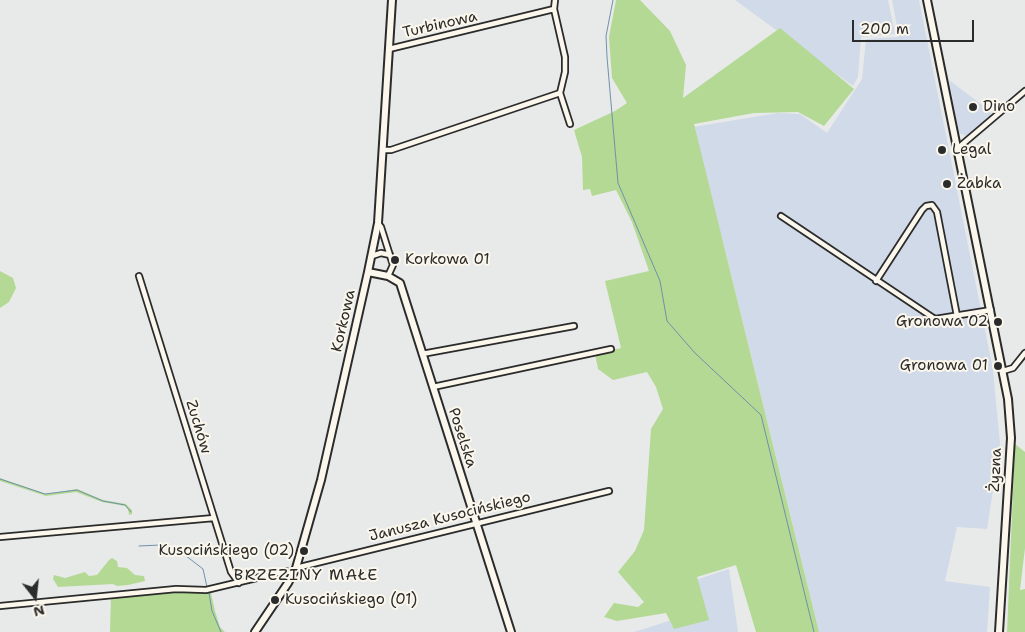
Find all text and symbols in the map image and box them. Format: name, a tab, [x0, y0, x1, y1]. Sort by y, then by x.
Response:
street label: Turbinowa	[401, 8, 479, 42]
scale bar	[855, 10, 978, 42]
text: 200 m	[860, 19, 909, 39]
place label: Dino	[983, 98, 1015, 116]
marker: Dino	[967, 101, 979, 113]
place label: Legal	[952, 141, 991, 159]
marker: Legal	[936, 144, 948, 156]
place label: Żabka	[957, 175, 1001, 193]
marker: Żabka	[941, 178, 953, 190]
place label: Korkowa 01	[405, 251, 490, 269]
marker: Korkowa 01	[389, 254, 401, 266]
street label: Korkowa	[328, 288, 360, 354]
place label: Gronowa 02	[896, 313, 988, 331]
marker: Gronowa 02	[992, 316, 1004, 328]
place label: Gronowa 01	[900, 357, 988, 375]
marker: Gronowa 01	[992, 360, 1004, 372]
street label: Zuchów	[181, 398, 215, 456]
street label: Poselska	[444, 406, 480, 470]
street label: Żyzna	[986, 448, 1006, 492]
street label: Janusza Kusocińskiego	[367, 488, 533, 546]
place label: Kusocińskiego (02)	[159, 542, 294, 560]
marker: Kusocińskiego (02)	[298, 545, 310, 557]
district label: BRZEZINY MAŁE	[232, 566, 380, 586]
north arrow	[10, 572, 60, 622]
place label: Kusocińskiego (01)	[285, 591, 417, 609]
marker: Kusocińskiego (01)	[269, 594, 281, 606]
text: N	[31, 601, 47, 622]

